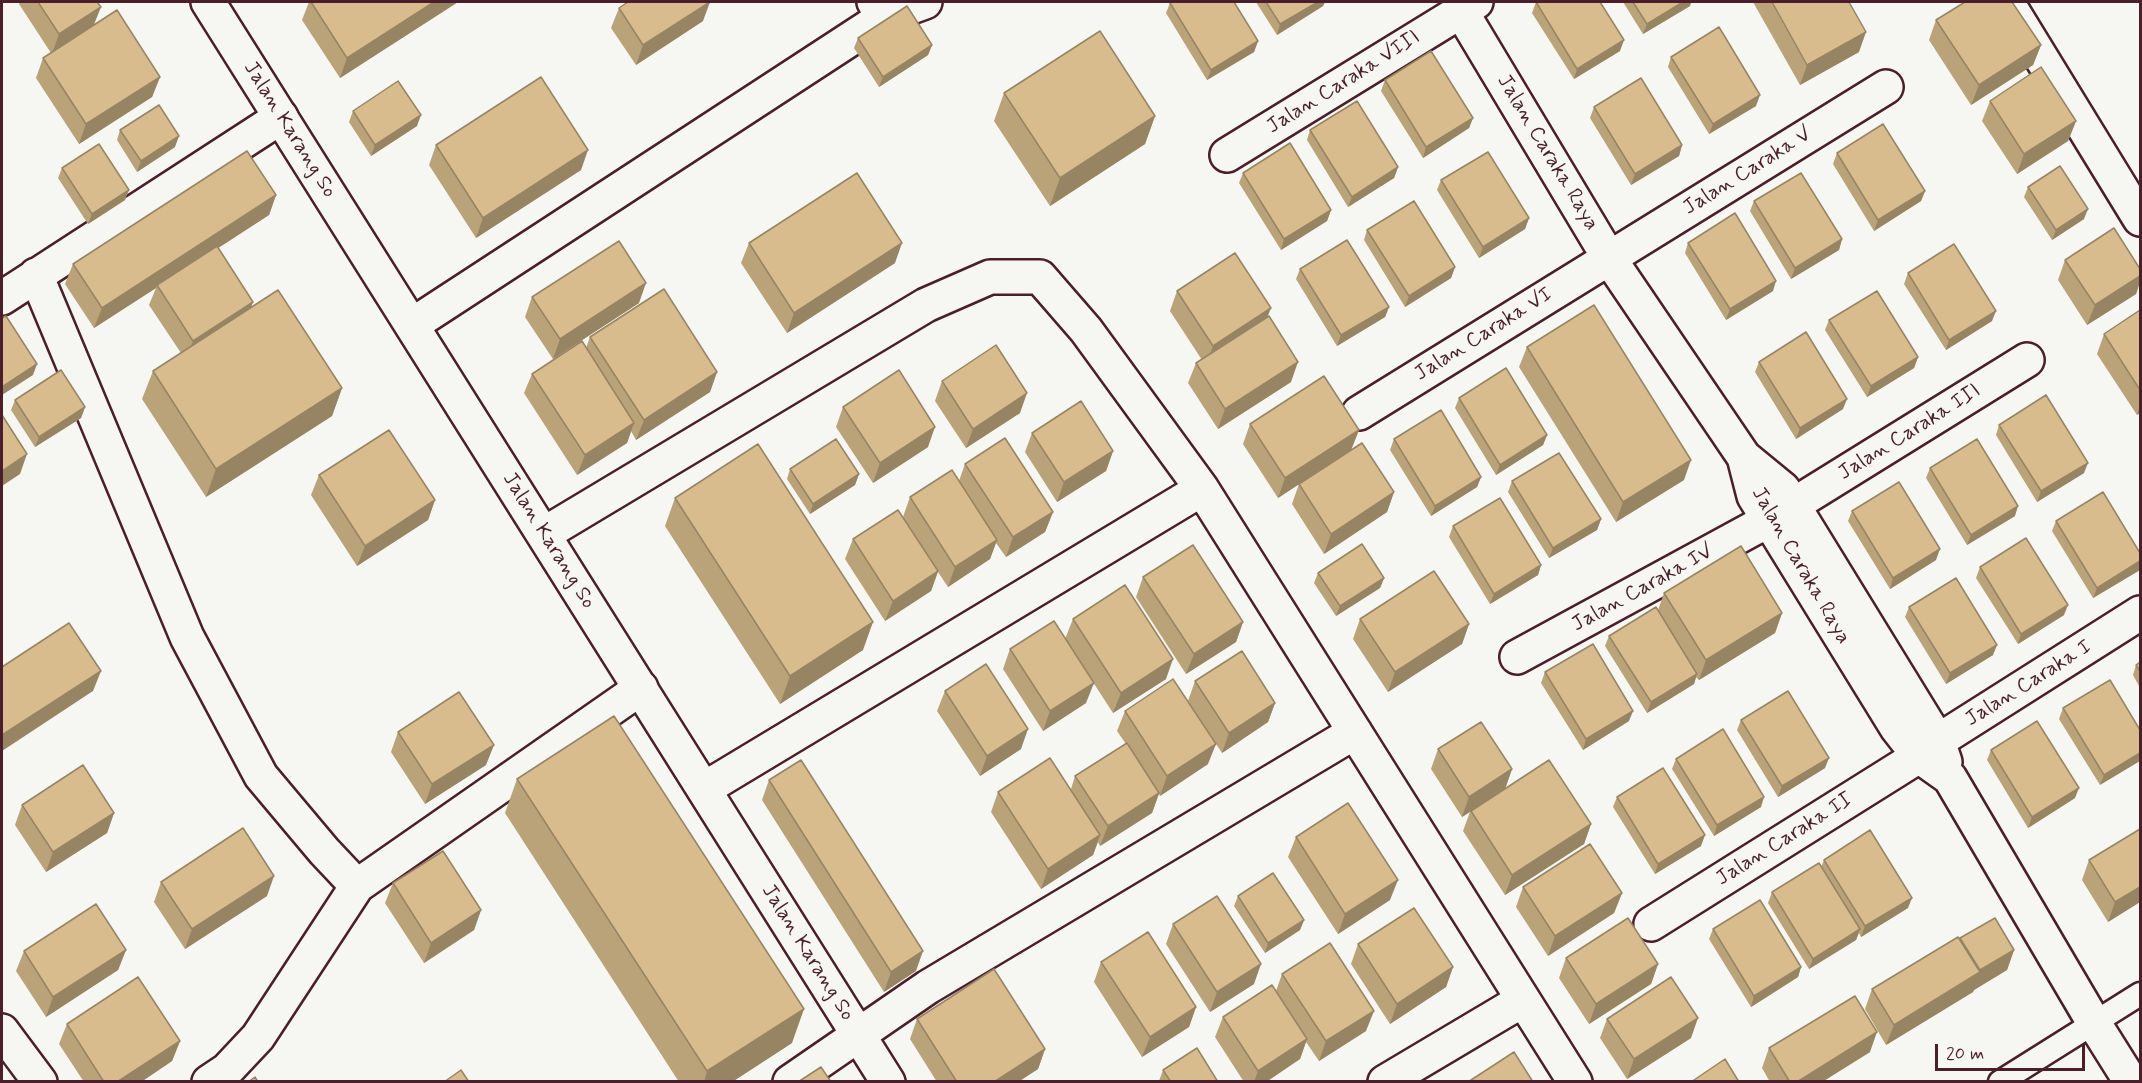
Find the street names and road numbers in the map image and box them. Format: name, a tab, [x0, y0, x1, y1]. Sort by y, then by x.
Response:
street label: Jalan Caraka VIII	[1263, 26, 1425, 140]
street label: Jalan Karang So	[237, 57, 341, 203]
street label: Jalan Caraka Raya	[1491, 71, 1603, 235]
street label: Jalan Caraka V	[1679, 122, 1817, 222]
street label: Jalan Caraka VI	[1411, 283, 1557, 387]
street label: Jalan Caraka III	[1834, 379, 1986, 487]
street label: Jalan Karang So	[496, 468, 600, 614]
street label: Jalan Caraka Raya	[1745, 483, 1855, 649]
street label: Jalan Caraka IV	[1568, 540, 1718, 638]
street label: Jalan Caraka I	[1961, 635, 2097, 733]
street label: Jalan Caraka II	[1712, 788, 1858, 892]
street label: Jalan Karang So	[755, 880, 859, 1026]

